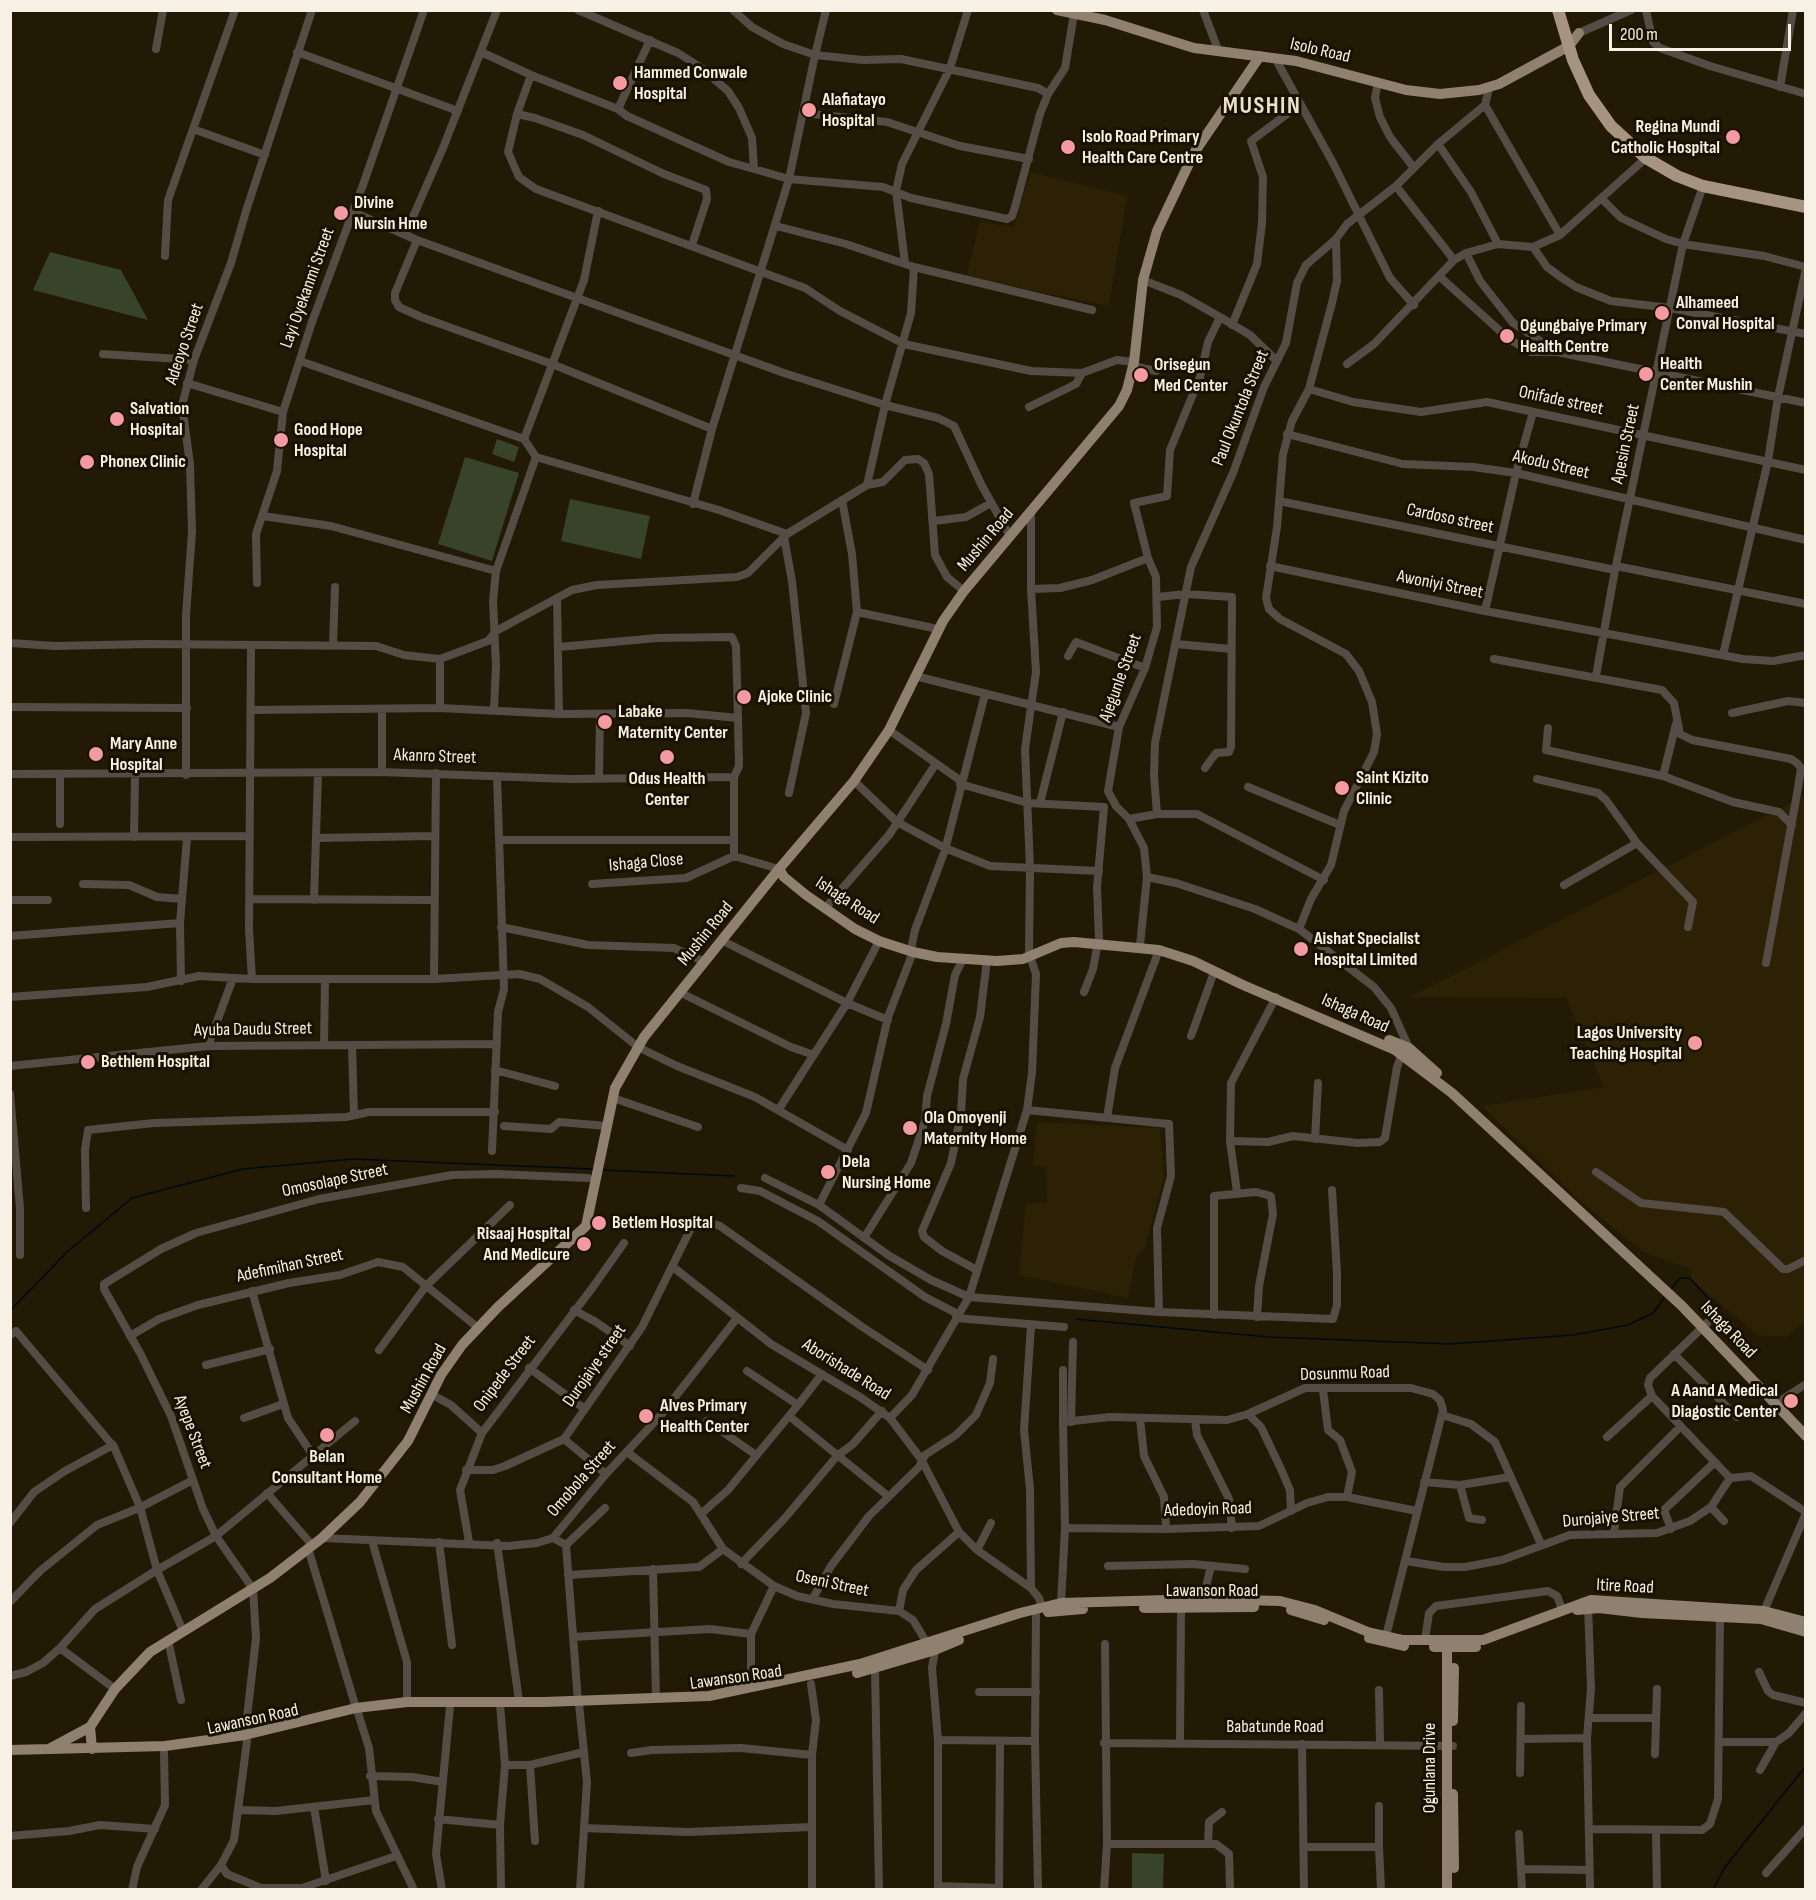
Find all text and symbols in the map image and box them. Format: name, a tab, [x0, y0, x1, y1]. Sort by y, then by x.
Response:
scale bar	[1612, 12, 1794, 50]
text: 200 m	[1620, 24, 1658, 45]
street label: Isolo Road	[1288, 34, 1352, 68]
place label: Hammed Conwale Hospital	[634, 62, 747, 104]
marker: Hammed Conwale Hospital	[611, 74, 629, 92]
place label: Alafiatayo Hospital	[822, 89, 886, 132]
district label: MUSHIN	[1223, 93, 1301, 121]
marker: Alafiatayo Hospital	[800, 101, 818, 119]
place label: Regina Mundi Catholic Hospital	[1611, 116, 1720, 158]
place label: Isolo Road Primary Health Care Centre	[1082, 126, 1203, 168]
marker: Regina Mundi Catholic Hospital	[1724, 128, 1742, 146]
marker: Isolo Road Primary Health Care Centre	[1059, 138, 1077, 156]
place label: Divine Nursin Hme	[354, 192, 427, 234]
marker: Divine Nursin Hme	[332, 204, 350, 222]
street label: Layi Oyekanmi Street	[276, 225, 340, 351]
place label: Alhameed Conval Hospital	[1676, 292, 1775, 334]
street label: Adeoyo Street	[161, 300, 209, 388]
marker: Alhameed Conval Hospital	[1653, 304, 1671, 322]
place label: Ogungbaiye Primary Health Centre	[1520, 315, 1647, 358]
marker: Ogungbaiye Primary Health Centre	[1498, 327, 1516, 345]
street label: Paul Okuntola Street	[1208, 347, 1274, 469]
place label: Health Center Mushin	[1660, 353, 1753, 395]
place label: Orisegun Med Center	[1154, 354, 1228, 397]
marker: Health Center Mushin	[1637, 365, 1655, 383]
marker: Orisegun Med Center	[1132, 366, 1150, 384]
street label: Onifade street	[1517, 381, 1605, 421]
place label: Salvation Hospital	[130, 398, 189, 440]
street label: Apesin Street	[1607, 402, 1645, 486]
marker: Salvation Hospital	[108, 410, 126, 428]
place label: Good Hope Hospital	[294, 419, 363, 462]
marker: Good Hope Hospital	[272, 431, 290, 449]
street label: Akodu Street	[1511, 446, 1591, 484]
place label: Phonex Clinic	[100, 451, 186, 473]
marker: Phonex Clinic	[78, 453, 96, 471]
street label: Cardoso street	[1404, 499, 1496, 539]
street label: Mushin Road	[953, 504, 1019, 576]
street label: Awoniyi Street	[1395, 566, 1485, 604]
street label: Ajegunle Street	[1095, 631, 1147, 725]
place label: Ajoke Clinic	[758, 686, 832, 708]
marker: Ajoke Clinic	[735, 688, 753, 706]
place label: Labake Maternity Center	[618, 701, 728, 744]
marker: Labake Maternity Center	[596, 713, 614, 731]
place label: Mary Anne Hospital	[110, 733, 177, 776]
marker: Mary Anne Hospital	[87, 745, 105, 763]
street label: Akanro Street	[393, 745, 477, 769]
marker: Odus Health Center	[658, 748, 676, 766]
place label: Saint Kizito Clinic	[1356, 767, 1429, 810]
place label: Odus Health Center	[628, 768, 706, 810]
marker: Saint Kizito Clinic	[1333, 779, 1351, 797]
street label: Ishaga Close	[608, 849, 684, 877]
street label: Ishaga Road	[811, 872, 883, 930]
street label: Mushin Road	[674, 898, 738, 970]
place label: Aishat Specialist Hospital Limited	[1314, 928, 1420, 970]
marker: Aishat Specialist Hospital Limited	[1292, 940, 1310, 958]
street label: Ishaga Road	[1318, 990, 1392, 1038]
street label: Ayuba Daudu Street	[194, 1018, 312, 1042]
place label: Lagos University Teaching Hospital	[1570, 1022, 1682, 1064]
marker: Lagos University Teaching Hospital	[1686, 1034, 1704, 1052]
place label: Bethlem Hospital	[101, 1051, 210, 1073]
marker: Bethlem Hospital	[79, 1053, 97, 1071]
place label: Ola Omoyenji Maternity Home	[924, 1107, 1027, 1150]
marker: Ola Omoyenji Maternity Home	[901, 1119, 919, 1137]
place label: Dela Nursing Home	[842, 1151, 931, 1194]
street label: Omosolape Street	[280, 1159, 390, 1203]
marker: Dela Nursing Home	[819, 1163, 837, 1181]
place label: Betlem Hospital	[612, 1212, 713, 1234]
marker: Betlem Hospital	[590, 1214, 608, 1232]
place label: Risaaj Hospital And Medicure	[477, 1223, 570, 1266]
marker: Risaaj Hospital And Medicure	[575, 1235, 593, 1253]
street label: Adefimihan Street	[235, 1244, 345, 1288]
street label: Ishaga Road	[1695, 1297, 1761, 1363]
street label: Durojaiye street	[559, 1321, 631, 1411]
street label: Onipede Street	[469, 1331, 541, 1417]
street label: Aborishade Road	[798, 1334, 894, 1406]
street label: Mushin Road	[396, 1340, 452, 1418]
street label: Dosunmu Road	[1300, 1362, 1390, 1386]
place label: A Aand A Medical Diagostic Center	[1671, 1380, 1778, 1422]
street label: Ayepe Street	[168, 1392, 216, 1472]
marker: A Aand A Medical Diagostic Center	[1782, 1392, 1800, 1410]
place label: Alves Primary Health Center	[660, 1395, 749, 1438]
marker: Alves Primary Health Center	[637, 1407, 655, 1425]
marker: Belan Consultant Home	[318, 1426, 336, 1444]
street label: Omobola Street	[543, 1436, 621, 1522]
place label: Belan Consultant Home	[272, 1446, 382, 1488]
street label: Adedoyin Road	[1164, 1498, 1252, 1522]
street label: Durojaiye Street	[1562, 1503, 1660, 1533]
street label: Oseni Street	[793, 1566, 871, 1602]
street label: Itire Road	[1596, 1575, 1654, 1599]
street label: Lawanson Road	[1166, 1580, 1258, 1602]
street label: Lawanson Road	[689, 1661, 783, 1695]
street label: Lawanson Road	[206, 1700, 300, 1740]
street label: Babatunde Road	[1226, 1716, 1324, 1738]
street label: Ogunlana Drive	[1419, 1723, 1441, 1813]

